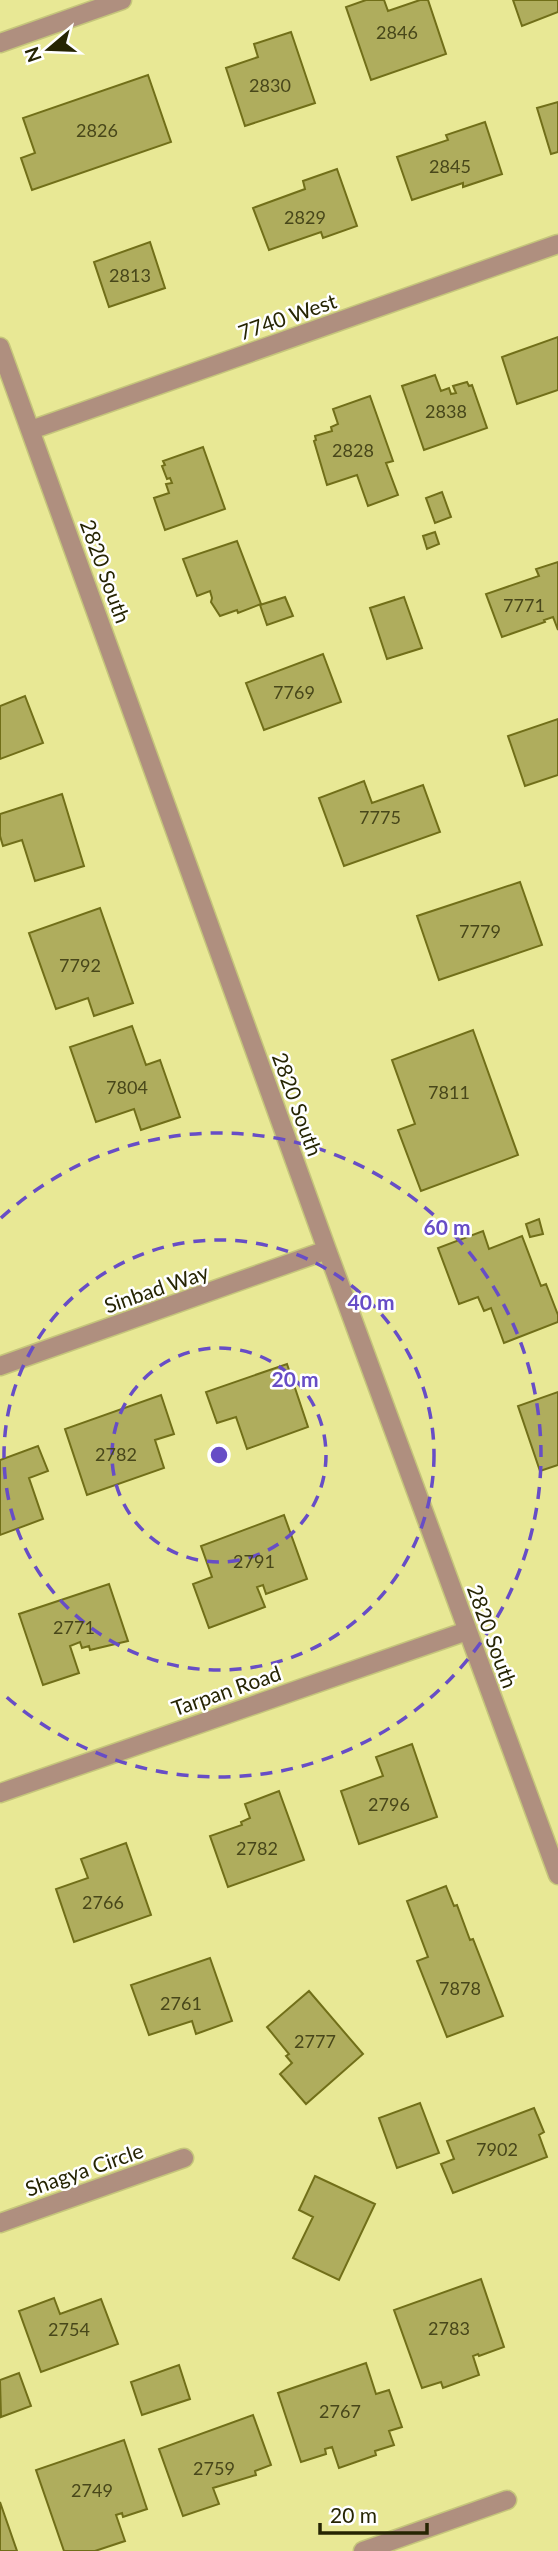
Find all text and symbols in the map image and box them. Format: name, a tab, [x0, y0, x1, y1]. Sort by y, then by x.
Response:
north arrow	[14, 14, 84, 84]
house number: 2846	[376, 21, 418, 43]
text: N	[19, 44, 46, 65]
house number: 2830	[249, 74, 291, 96]
house number: 2826	[76, 119, 118, 141]
house number: 2845	[429, 155, 471, 177]
house number: 2829	[284, 206, 326, 228]
house number: 2813	[109, 264, 151, 286]
street label: 7740 West	[235, 287, 340, 344]
house number: 2838	[425, 400, 467, 422]
house number: 2828	[332, 439, 374, 461]
street label: 2820 South	[76, 516, 136, 626]
house number: 7771	[503, 594, 545, 616]
house number: 7769	[273, 681, 315, 703]
house number: 7775	[359, 806, 401, 828]
house number: 7779	[459, 920, 501, 942]
house number: 7792	[59, 954, 101, 976]
street label: 2820 South	[268, 1049, 328, 1159]
house number: 7804	[106, 1076, 148, 1098]
house number: 7811	[428, 1081, 470, 1103]
text: 60 m	[423, 1214, 471, 1239]
street label: Sinbad Way	[101, 1258, 212, 1318]
text: 40 m	[347, 1289, 395, 1314]
text: 20 m	[271, 1366, 319, 1391]
house number: 2782	[95, 1443, 137, 1465]
centre of rings	[207, 1443, 231, 1467]
house number: 2791	[233, 1550, 275, 1572]
street label: 2820 South	[463, 1581, 523, 1691]
house number: 2771	[53, 1616, 95, 1638]
street label: Tarpan Road	[168, 1660, 284, 1720]
house number: 2796	[368, 1793, 410, 1815]
house number: 2782	[236, 1837, 278, 1859]
house number: 2766	[82, 1891, 124, 1913]
house number: 7878	[439, 1977, 481, 1999]
house number: 2761	[160, 1992, 202, 2014]
house number: 2777	[294, 2030, 336, 2052]
street label: Shagya Circle	[22, 2137, 146, 2201]
house number: 7902	[476, 2138, 518, 2160]
house number: 2783	[428, 2317, 470, 2339]
house number: 2754	[48, 2318, 90, 2340]
house number: 2767	[319, 2400, 361, 2422]
house number: 2759	[193, 2457, 235, 2479]
house number: 2749	[71, 2479, 113, 2501]
scale bar	[320, 2492, 427, 2536]
text: 20 m	[330, 2502, 377, 2527]

